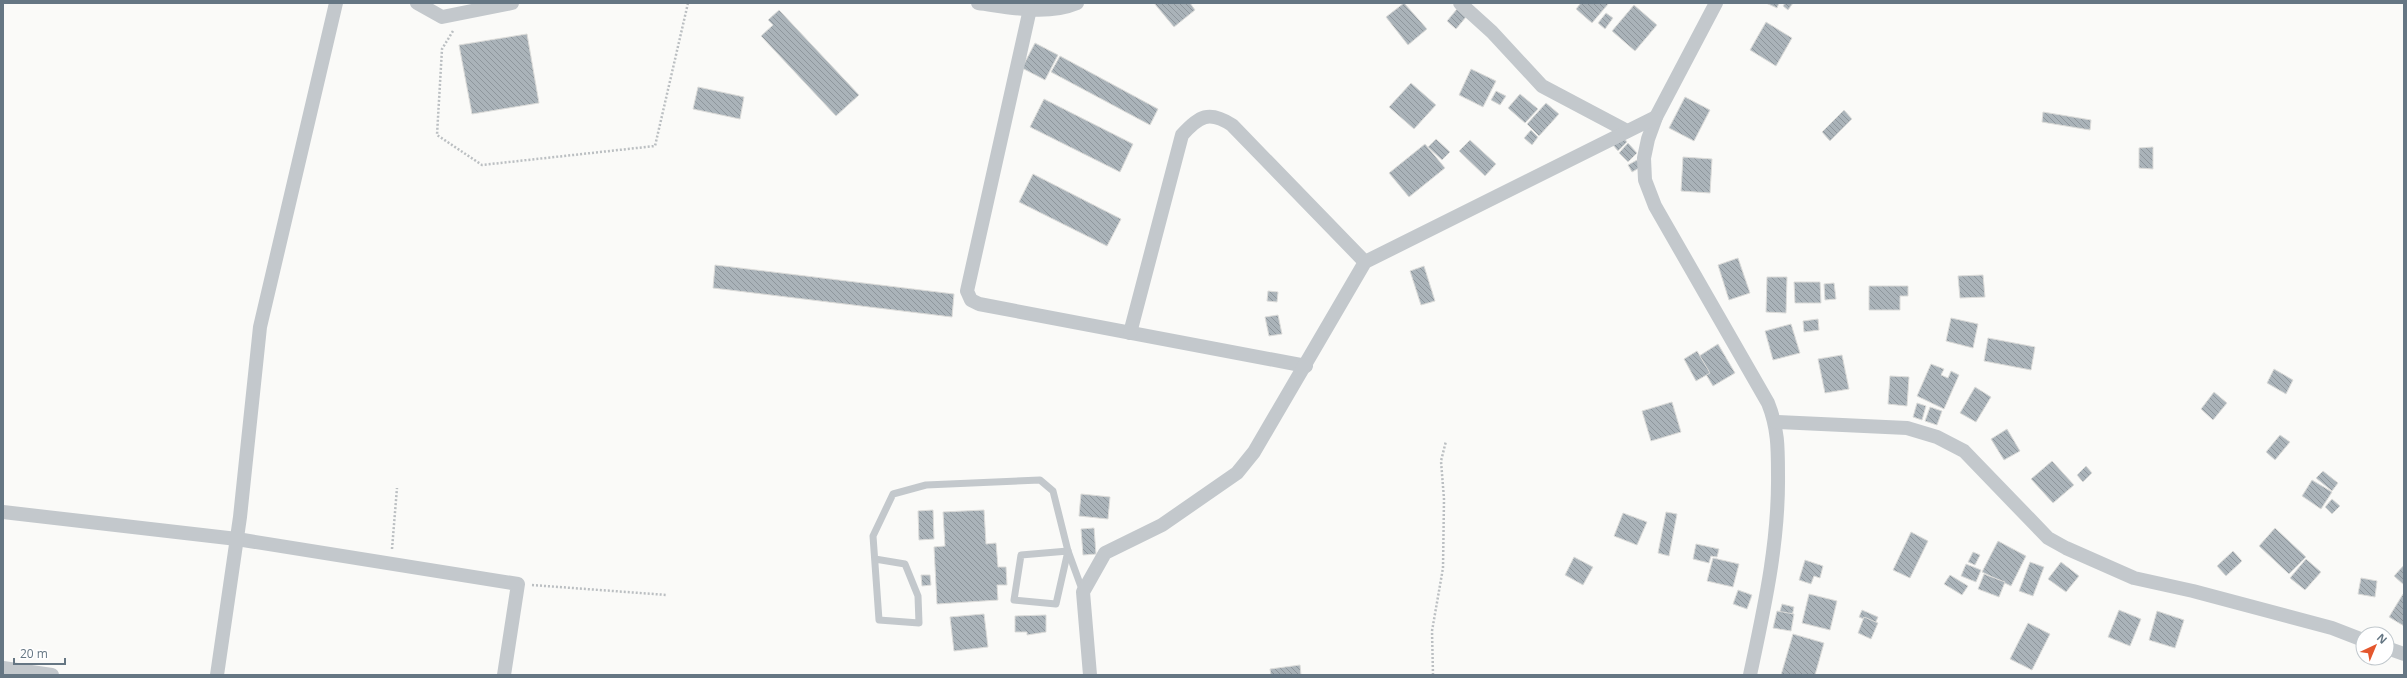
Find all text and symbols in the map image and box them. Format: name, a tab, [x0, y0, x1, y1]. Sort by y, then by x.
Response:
north arrow	[2355, 626, 2395, 666]
text: N	[2374, 630, 2391, 647]
scale bar	[14, 640, 65, 666]
text: 20 m	[20, 645, 48, 662]

